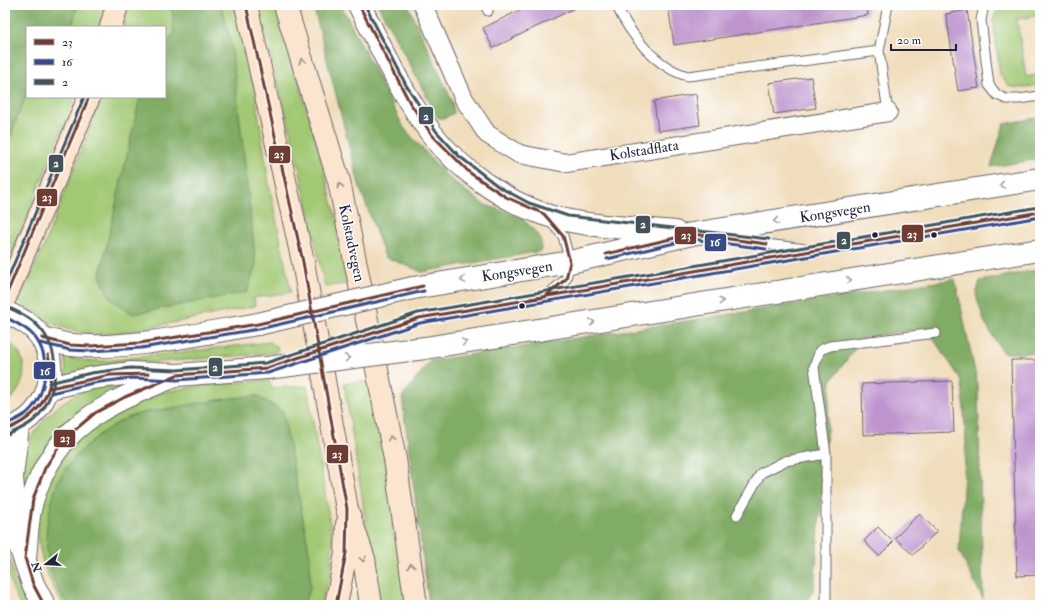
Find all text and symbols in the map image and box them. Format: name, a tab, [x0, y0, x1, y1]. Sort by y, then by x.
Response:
legend	[26, 26, 166, 98]
scale bar	[891, 26, 956, 52]
text: 20 m	[897, 33, 922, 48]
text: 23	[62, 35, 73, 50]
text: 16	[62, 55, 73, 70]
one-way arrow	[298, 58, 307, 65]
text: 2	[62, 75, 68, 90]
line badge: 2	[418, 106, 434, 125]
text: 2	[423, 110, 429, 123]
street label: Kolstadflata	[608, 136, 681, 165]
line badge: 23	[268, 145, 291, 164]
text: 23	[274, 148, 284, 161]
line badge: 2	[48, 154, 64, 173]
text: 2	[53, 157, 59, 170]
one-way arrow	[998, 181, 1005, 189]
one-way arrow	[336, 183, 344, 189]
line badge: 23	[36, 188, 58, 207]
text: 23	[42, 191, 52, 204]
street label: Kongsvegen	[798, 197, 872, 227]
street label: Kolstadvegen	[334, 203, 369, 284]
line badge: 2	[635, 215, 651, 234]
one-way arrow	[773, 216, 779, 225]
text: 2	[640, 218, 646, 231]
line badge: 23	[901, 224, 924, 243]
line badge: 23	[674, 226, 697, 245]
text: 23	[907, 228, 917, 241]
text: 23	[681, 229, 691, 242]
unlabelled marker	[870, 230, 880, 240]
unlabelled marker	[929, 230, 939, 240]
line badge: 2	[836, 231, 851, 250]
line badge: 16	[704, 233, 727, 252]
text: 2	[841, 234, 847, 247]
text: 16	[710, 236, 721, 249]
street label: Kongsvegen	[480, 256, 554, 286]
one-way arrow	[459, 275, 466, 284]
one-way arrow	[846, 277, 852, 285]
one-way arrow	[717, 297, 724, 306]
unlabelled marker	[517, 301, 527, 311]
one-way arrow	[589, 318, 595, 327]
one-way arrow	[461, 338, 467, 347]
one-way arrow	[344, 354, 350, 363]
line badge: 2	[208, 357, 223, 377]
line badge: 16	[33, 361, 56, 380]
text: 2	[212, 361, 218, 374]
text: 16	[40, 365, 51, 378]
line badge: 23	[53, 429, 76, 448]
text: 23	[60, 432, 70, 445]
one-way arrow	[387, 435, 396, 441]
line badge: 23	[326, 444, 349, 464]
text: 23	[332, 448, 342, 461]
north arrow	[26, 544, 66, 584]
one-way arrow	[359, 556, 367, 562]
text: N	[29, 559, 45, 575]
one-way arrow	[406, 563, 415, 569]

